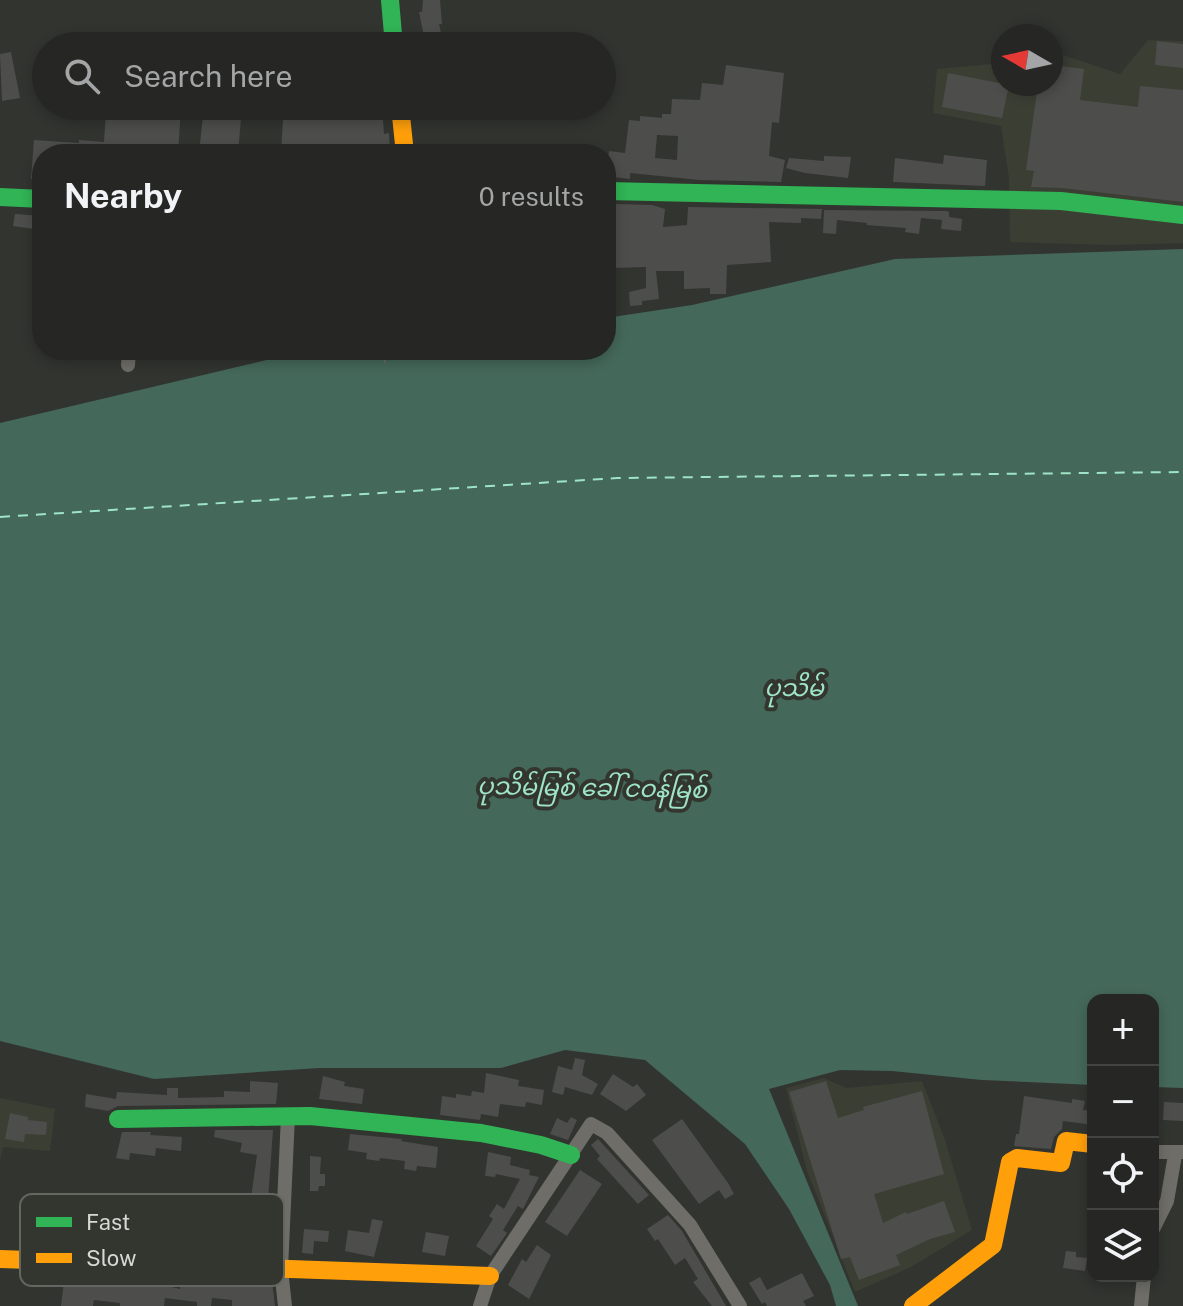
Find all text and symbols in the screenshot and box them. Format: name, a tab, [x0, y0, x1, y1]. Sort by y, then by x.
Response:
north arrow	[991, 24, 1063, 96]
search box	[32, 32, 616, 120]
icon: search	[60, 54, 104, 98]
text: Search here	[124, 58, 292, 94]
text: Nearby	[64, 176, 182, 216]
text: 0 results	[479, 181, 584, 212]
water label: ပုသိမ်	[764, 671, 825, 708]
water label: ပုသိမ်မြစ် ခေါ် ငဝန်မြစ်	[477, 769, 708, 810]
map controls	[1087, 994, 1159, 1282]
button: +	[1087, 994, 1159, 1066]
button: −	[1087, 1066, 1159, 1138]
button: locate	[1087, 1138, 1159, 1210]
legend	[20, 1194, 284, 1286]
text: Fast	[86, 1209, 130, 1235]
button: layers	[1087, 1210, 1159, 1282]
text: Slow	[86, 1245, 136, 1271]

